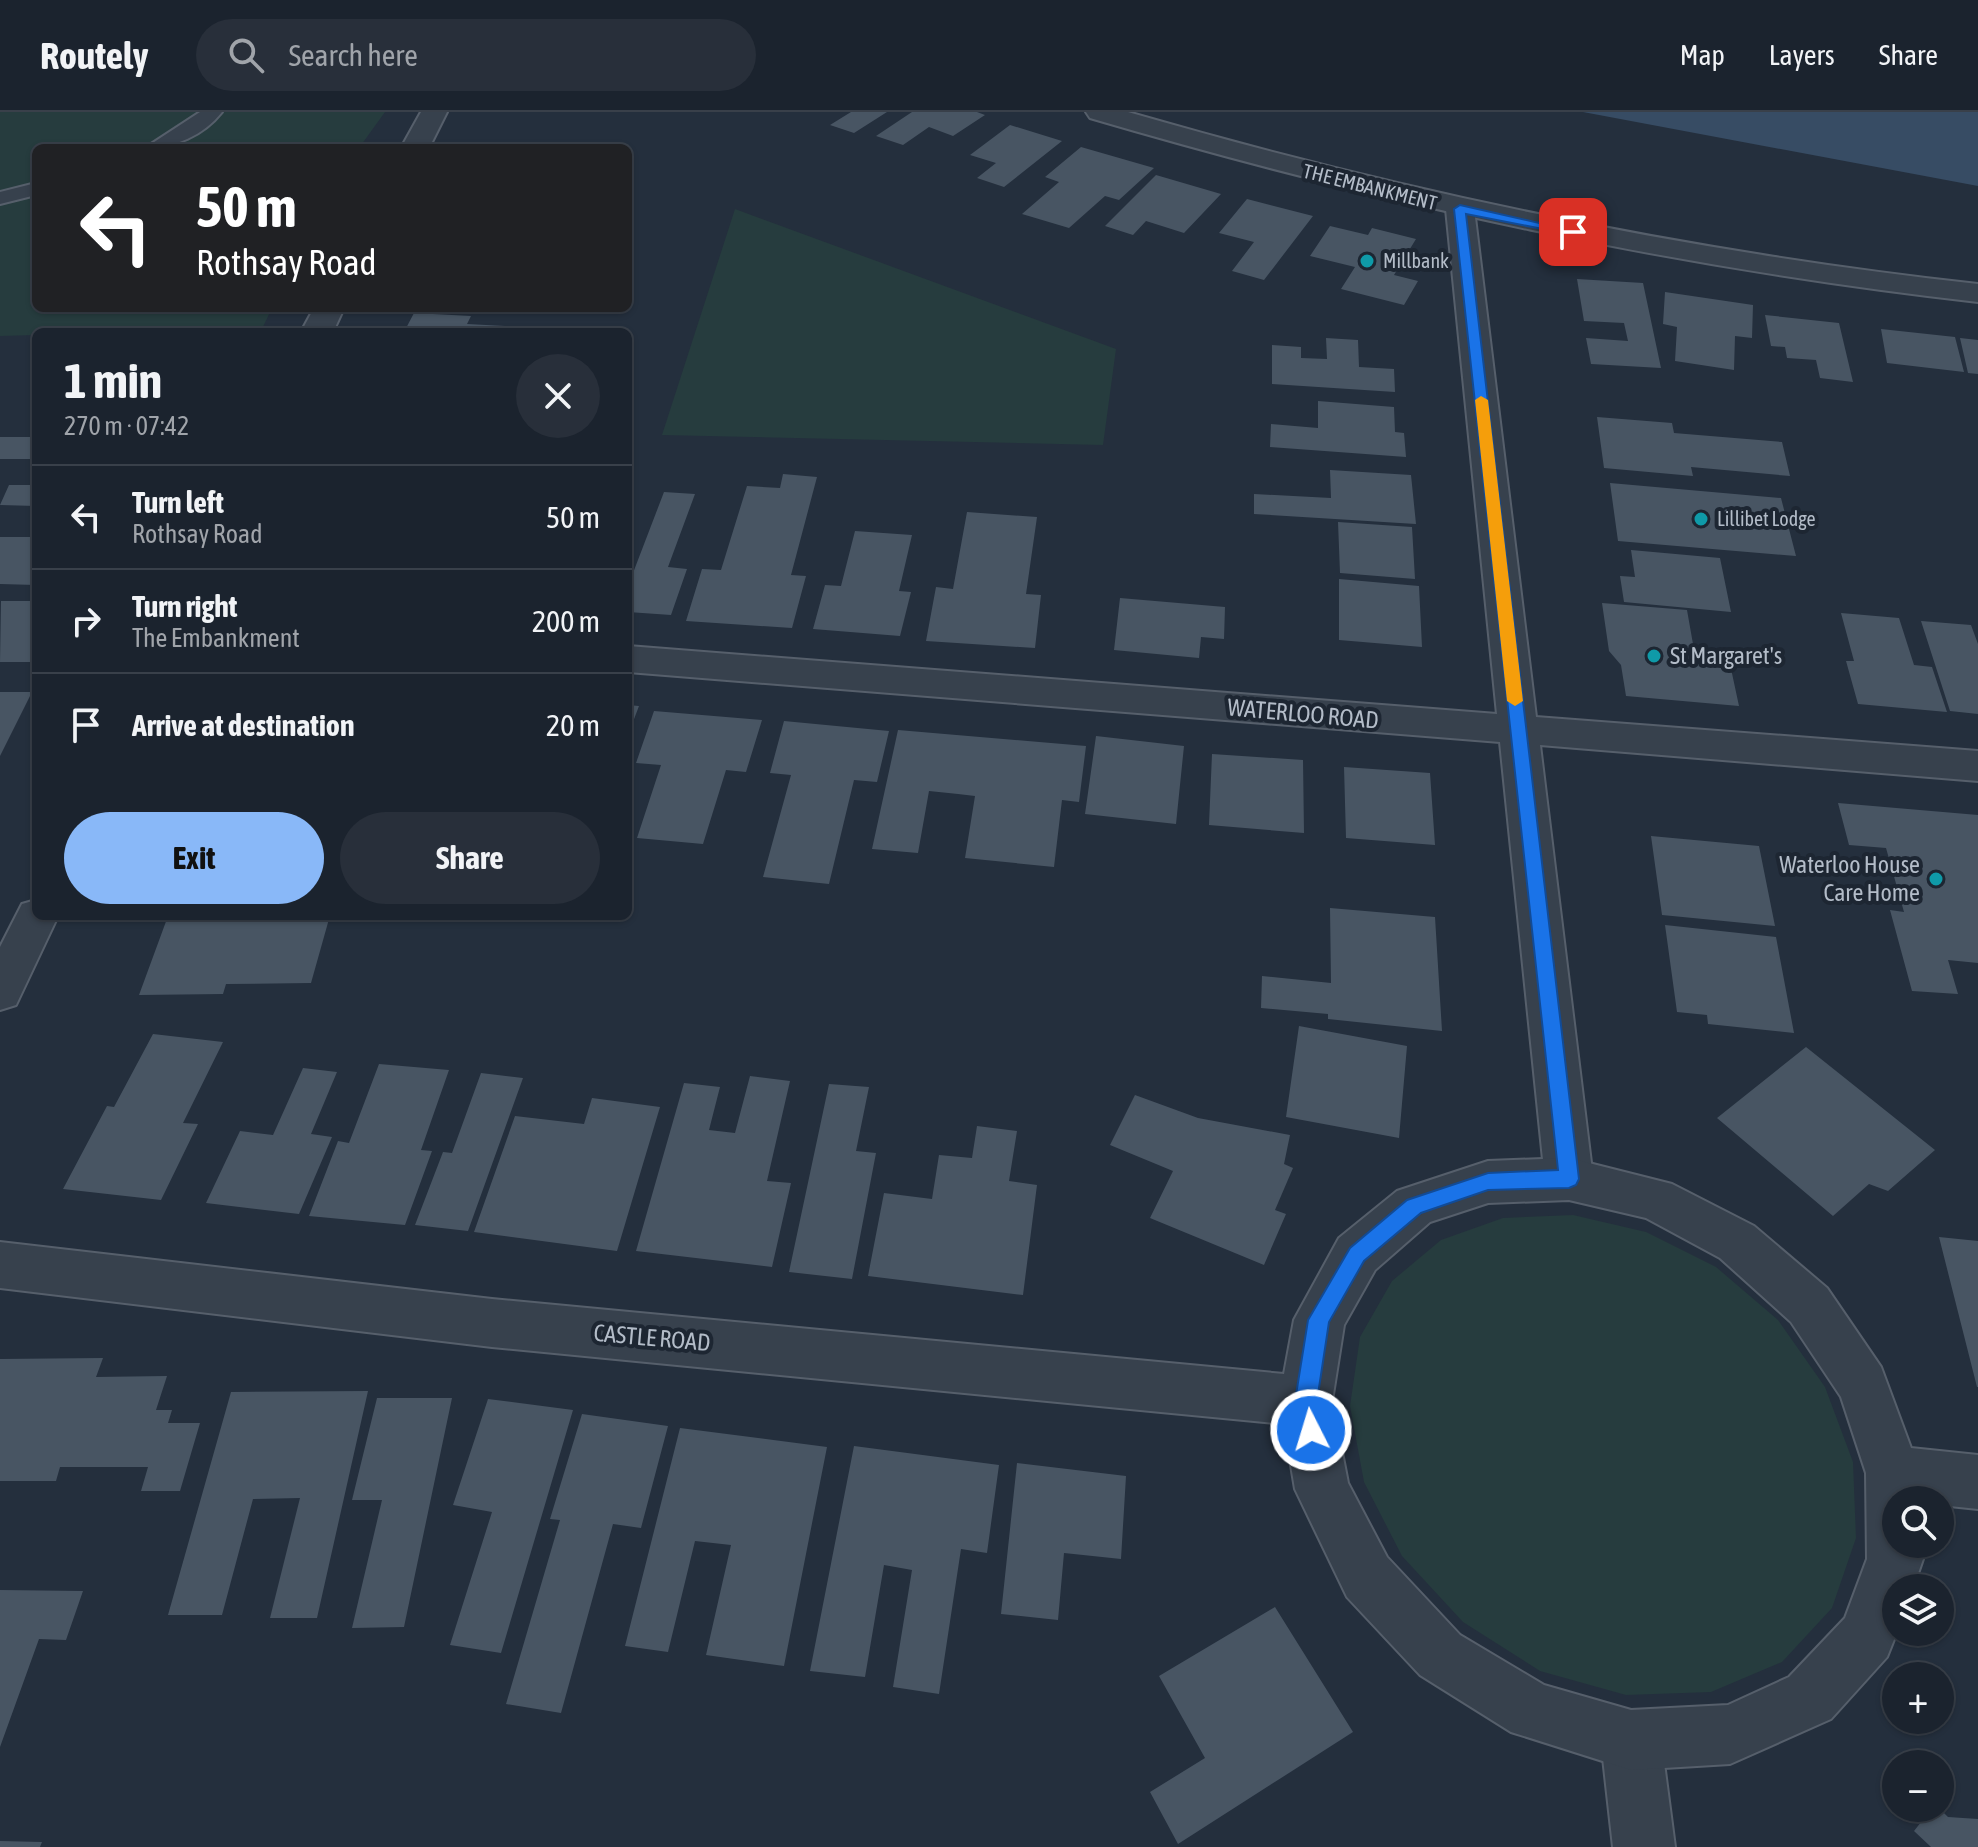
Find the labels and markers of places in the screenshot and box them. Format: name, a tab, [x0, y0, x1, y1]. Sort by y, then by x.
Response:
pin	[1539, 198, 1607, 266]
place label: Millbank	[1383, 249, 1449, 272]
marker: Millbank	[1358, 252, 1376, 270]
place label: Lillibet Lodge	[1717, 507, 1816, 530]
marker: Lillibet Lodge	[1692, 510, 1710, 528]
place label: St Margaret's	[1670, 642, 1782, 669]
marker: St Margaret's	[1645, 647, 1663, 665]
place label: Waterloo House Care Home	[1779, 851, 1920, 906]
marker: Waterloo House Care Home	[1927, 870, 1945, 888]

